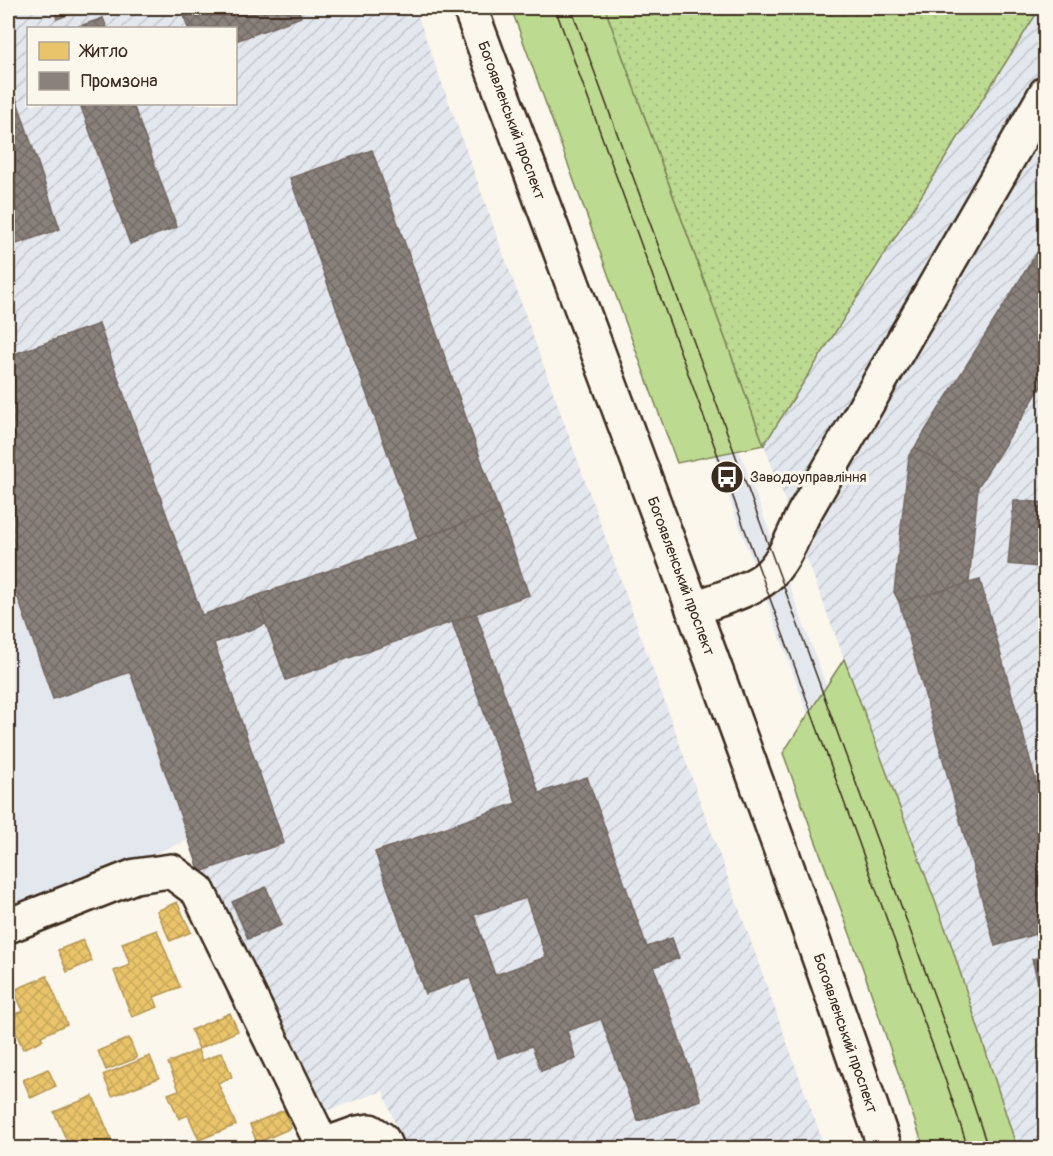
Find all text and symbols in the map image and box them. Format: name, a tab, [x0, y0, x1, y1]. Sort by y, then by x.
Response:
legend	[27, 27, 237, 105]
street label: Богоявленський проспект	[474, 39, 550, 203]
text: Житло	[78, 40, 128, 63]
text: Промзона	[81, 70, 158, 93]
bus stop icon: Заводоуправління	[709, 459, 745, 495]
place label: Заводоуправління	[750, 468, 867, 487]
street label: Богоявленський проспект	[643, 494, 719, 658]
street label: Богоявленський проспект	[809, 951, 882, 1116]

